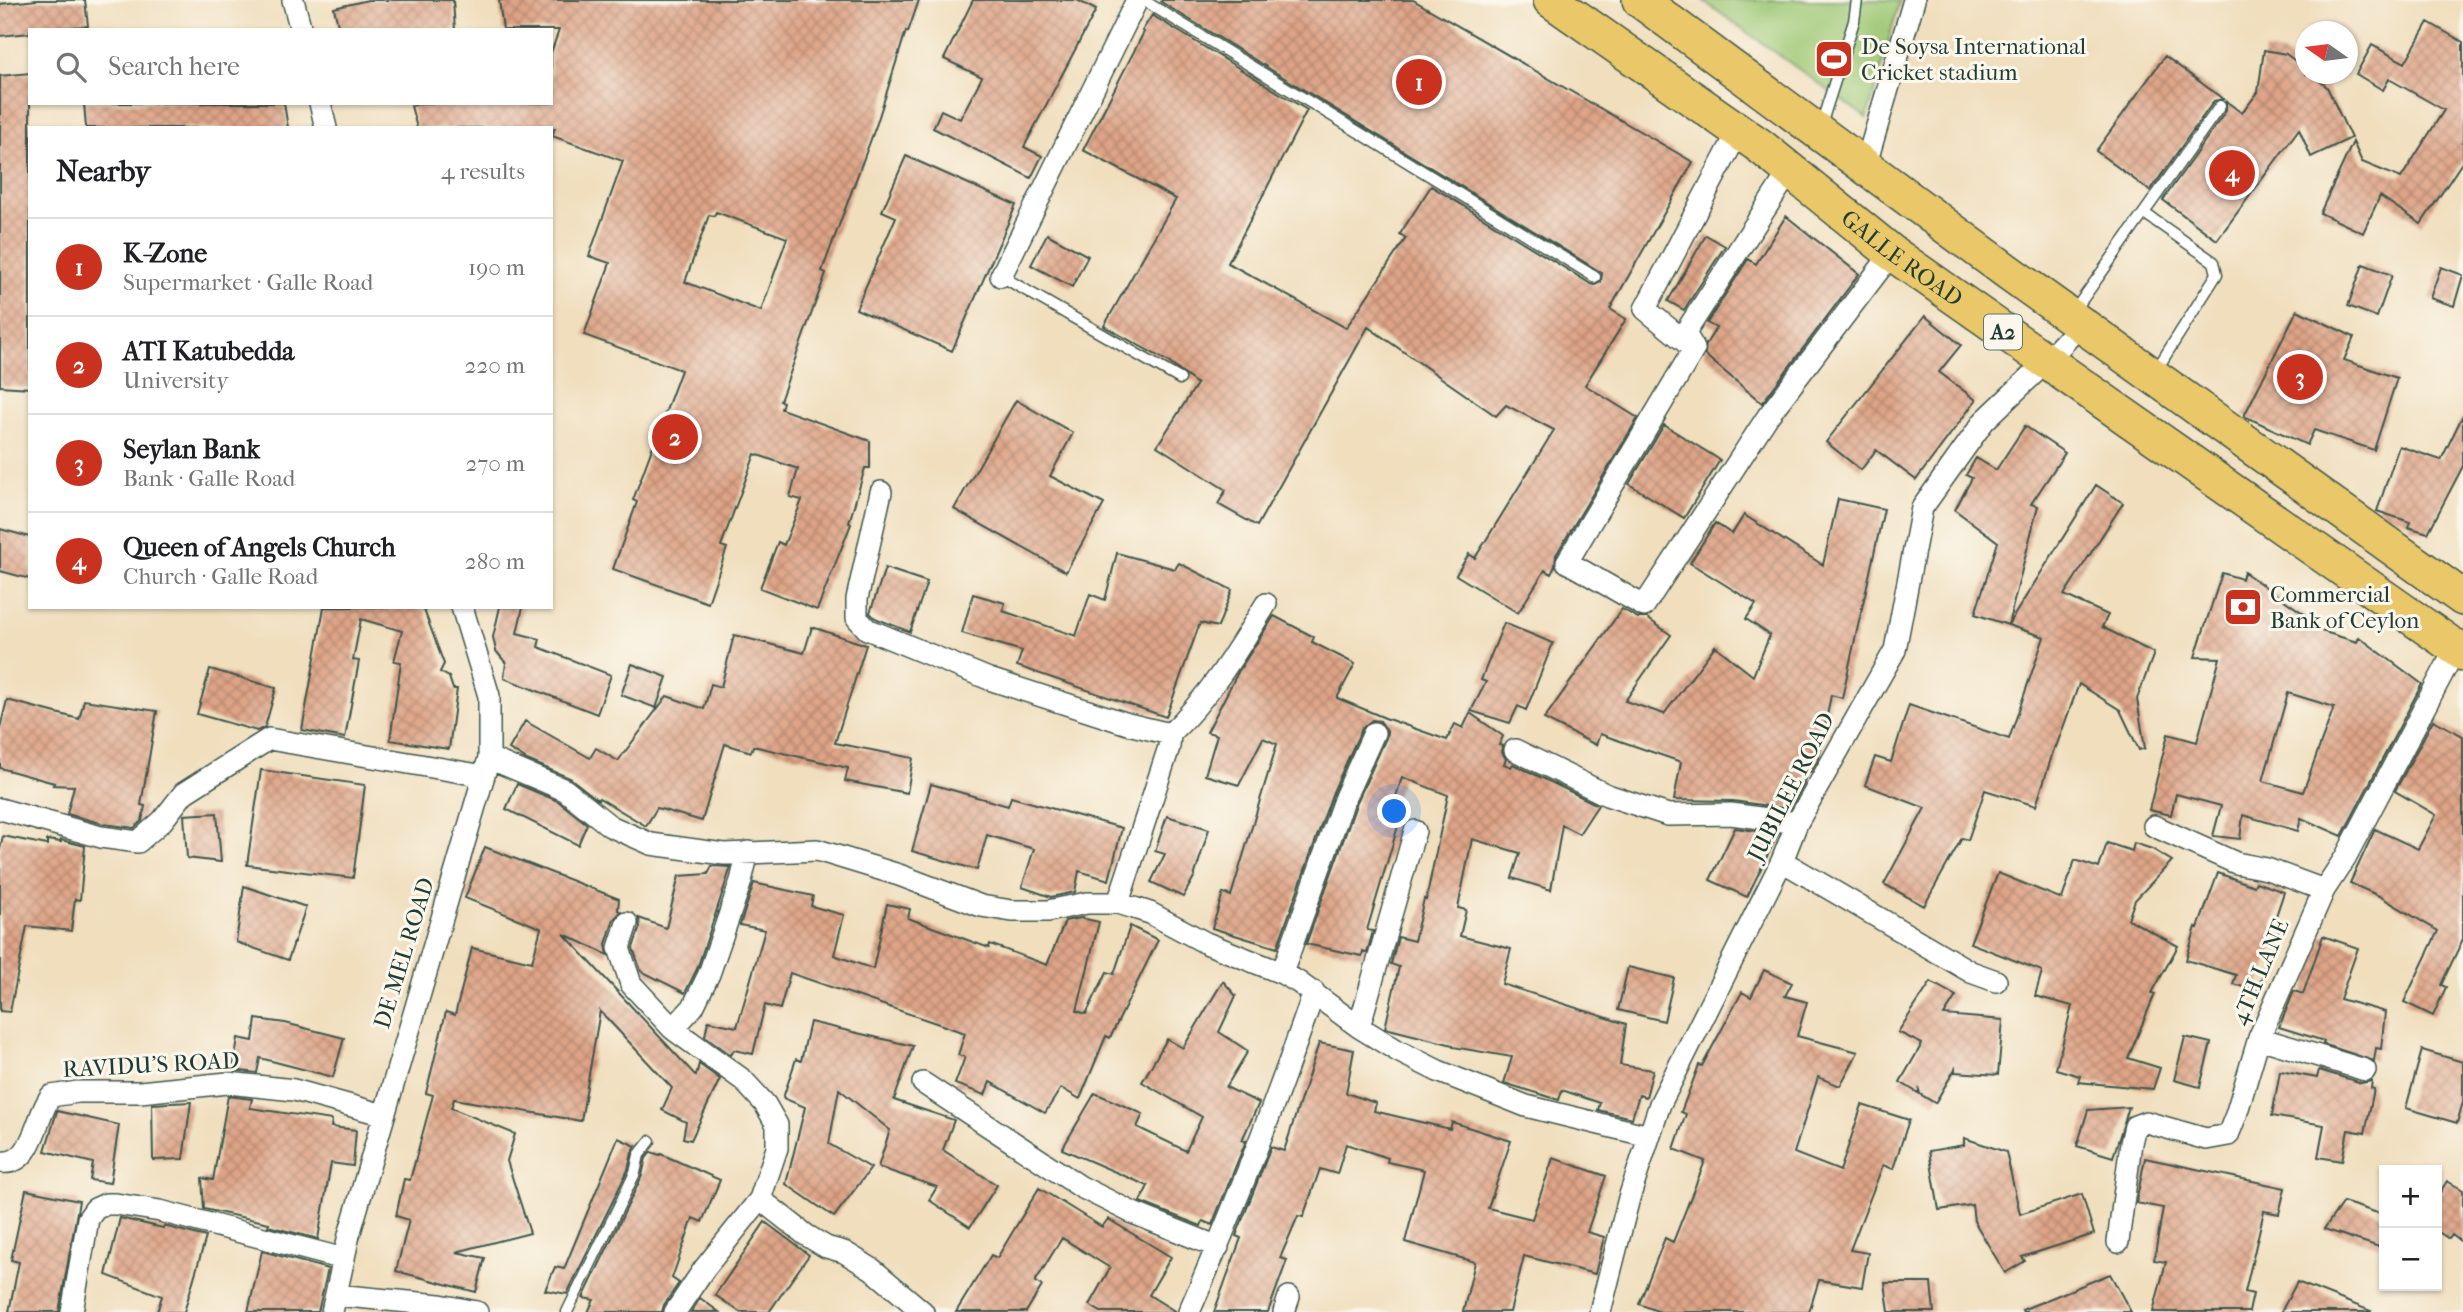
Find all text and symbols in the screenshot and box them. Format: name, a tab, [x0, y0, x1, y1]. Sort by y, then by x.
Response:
north arrow	[2295, 21, 2358, 84]
search box	[28, 28, 553, 105]
place label: De Soysa International Cricket stadium	[1861, 33, 2087, 86]
sports icon: De Soysa International Cricket stadium	[1813, 38, 1855, 80]
icon: search	[52, 48, 90, 86]
text: Search here	[108, 51, 240, 82]
pin: 1	[1396, 56, 1442, 108]
pin: 4	[2209, 147, 2255, 199]
text: Nearby	[56, 154, 151, 189]
text: 4 results	[441, 158, 525, 185]
street label: GALLE ROAD	[1836, 204, 1968, 312]
text: K-Zone	[123, 238, 207, 269]
text: 1	[75, 254, 83, 281]
text: 190 m	[468, 254, 525, 281]
text: Supermarket · Galle Road	[123, 269, 373, 296]
road number: A2	[1984, 314, 2022, 350]
text: ATI Katubedda	[123, 336, 294, 367]
pin: 3	[2277, 351, 2323, 403]
text: 2	[73, 352, 85, 379]
text: 220 m	[465, 352, 525, 379]
text: University	[123, 367, 228, 394]
pin: 2	[652, 411, 698, 463]
text: Seylan Bank	[123, 434, 260, 465]
text: 3	[74, 450, 84, 477]
text: 270 m	[465, 450, 525, 477]
text: Bank · Galle Road	[123, 465, 295, 492]
text: Queen of Angels Church	[123, 532, 396, 563]
text: 4	[72, 548, 86, 575]
text: 280 m	[465, 548, 525, 575]
text: Church · Galle Road	[123, 563, 318, 590]
place label: Commercial Bank of Ceylon	[2270, 581, 2420, 634]
bank icon: Commercial Bank of Ceylon	[2222, 586, 2264, 628]
street label: JUBILEE ROAD	[1741, 708, 1840, 868]
your location	[1377, 794, 1411, 828]
street label: DE MEL ROAD	[368, 874, 440, 1032]
street label: 4TH LANE	[2226, 915, 2294, 1029]
street label: RAVIDU'S ROAD	[62, 1047, 240, 1083]
map controls	[2379, 1165, 2442, 1291]
button: +	[2379, 1165, 2442, 1228]
button: −	[2379, 1228, 2442, 1291]

